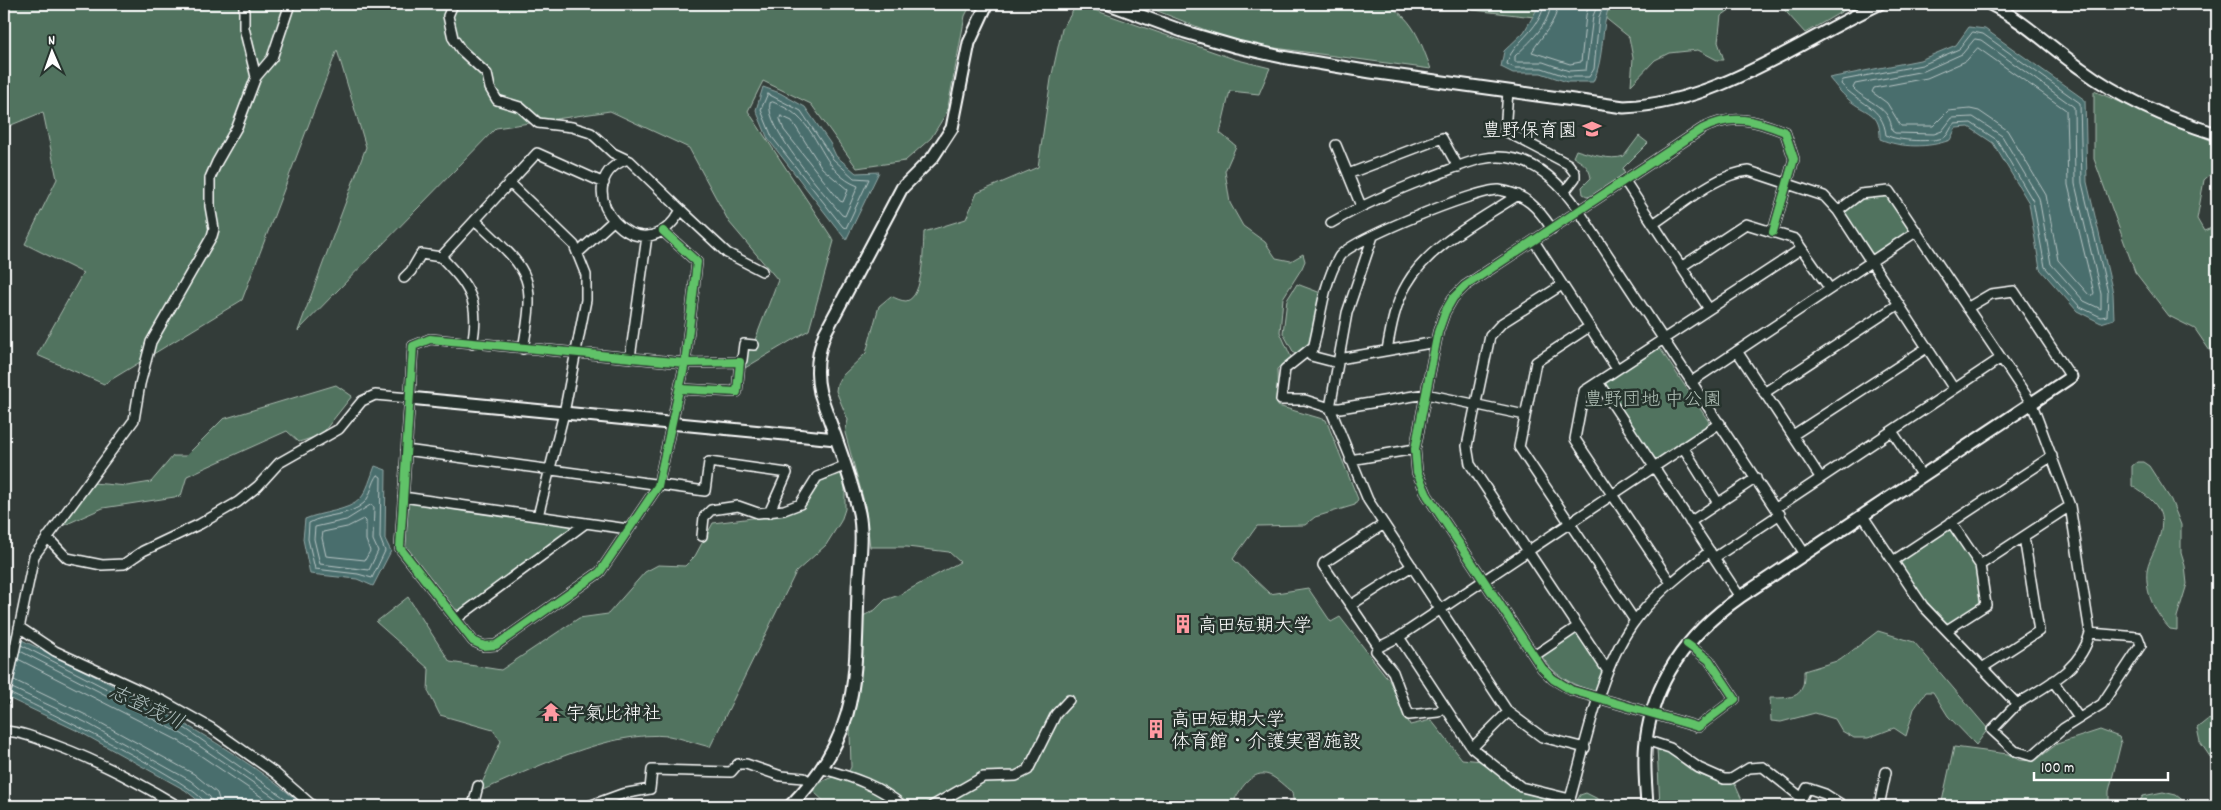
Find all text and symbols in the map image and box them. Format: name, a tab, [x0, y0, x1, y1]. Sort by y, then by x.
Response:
north arrow	[28, 28, 78, 78]
text: N	[48, 31, 56, 51]
school or university icon: 豊野保育園	[1581, 118, 1603, 140]
place label: 豊野保育園	[1482, 119, 1577, 146]
park label: 豊野団地 中公園	[1584, 388, 1722, 415]
building icon: 高田短期大学	[1172, 613, 1194, 635]
place label: 高田短期大学	[1198, 614, 1312, 641]
water label: 志登茂川	[104, 679, 188, 738]
temple icon: 宇氣比神社	[540, 701, 562, 723]
place label: 宇氣比神社	[566, 702, 661, 729]
place label: 高田短期大学 体育館・介護実習施設	[1171, 708, 1361, 757]
building icon: 高田短期大学 体育館・介護実習施設	[1145, 718, 1167, 740]
scale bar	[2034, 750, 2167, 782]
text: 100 m	[2041, 758, 2074, 780]

